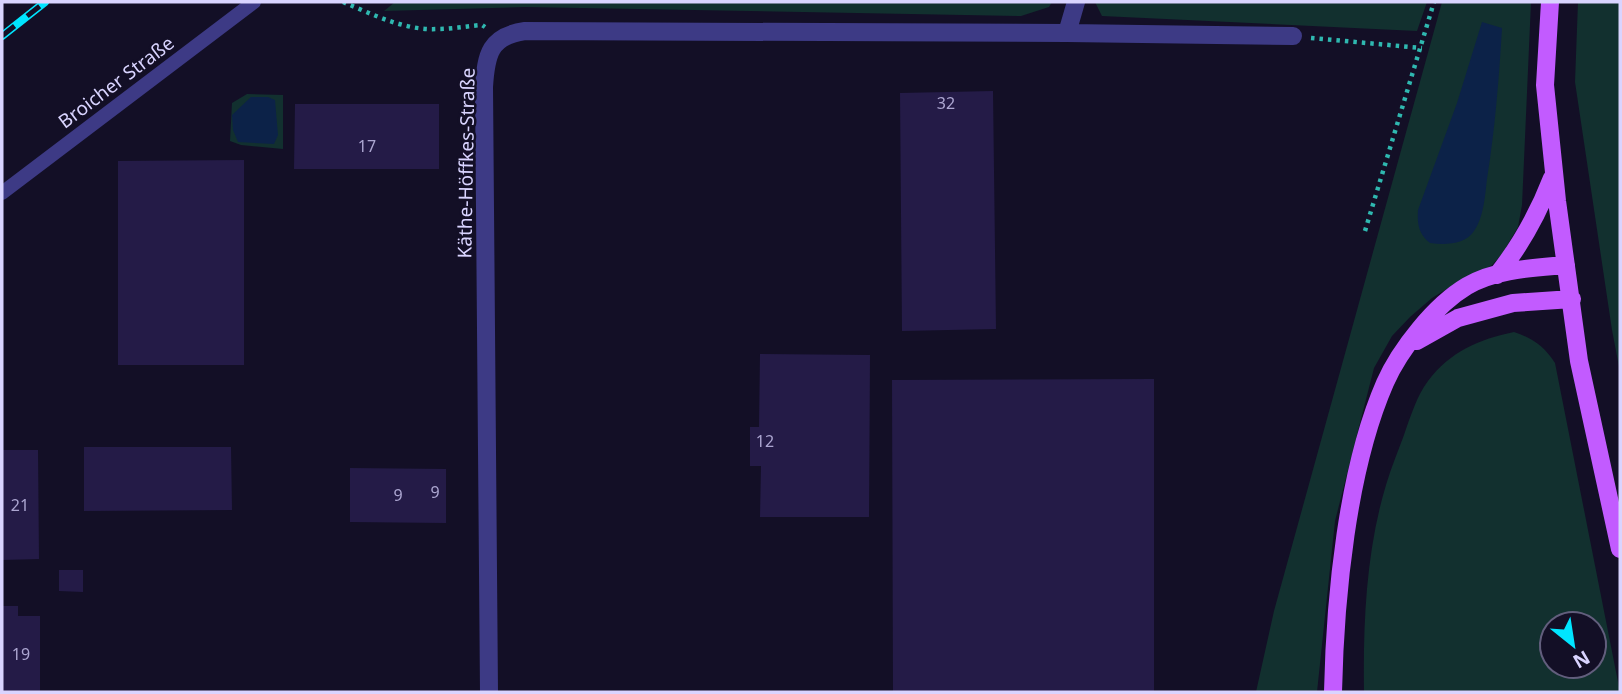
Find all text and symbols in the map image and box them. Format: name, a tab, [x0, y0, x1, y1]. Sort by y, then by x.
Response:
street label: Broicher Straße	[53, 30, 179, 134]
street label: Käthe-Höffkes-Straße	[451, 67, 481, 259]
house number: 32	[937, 92, 955, 114]
house number: 17	[358, 135, 376, 157]
house number: 12	[756, 430, 774, 452]
house number: 9	[430, 481, 440, 503]
house number: 9	[393, 484, 403, 506]
house number: 21	[11, 494, 29, 516]
north arrow	[1538, 610, 1608, 680]
house number: 19	[12, 643, 30, 665]
text: N	[1568, 645, 1595, 675]

